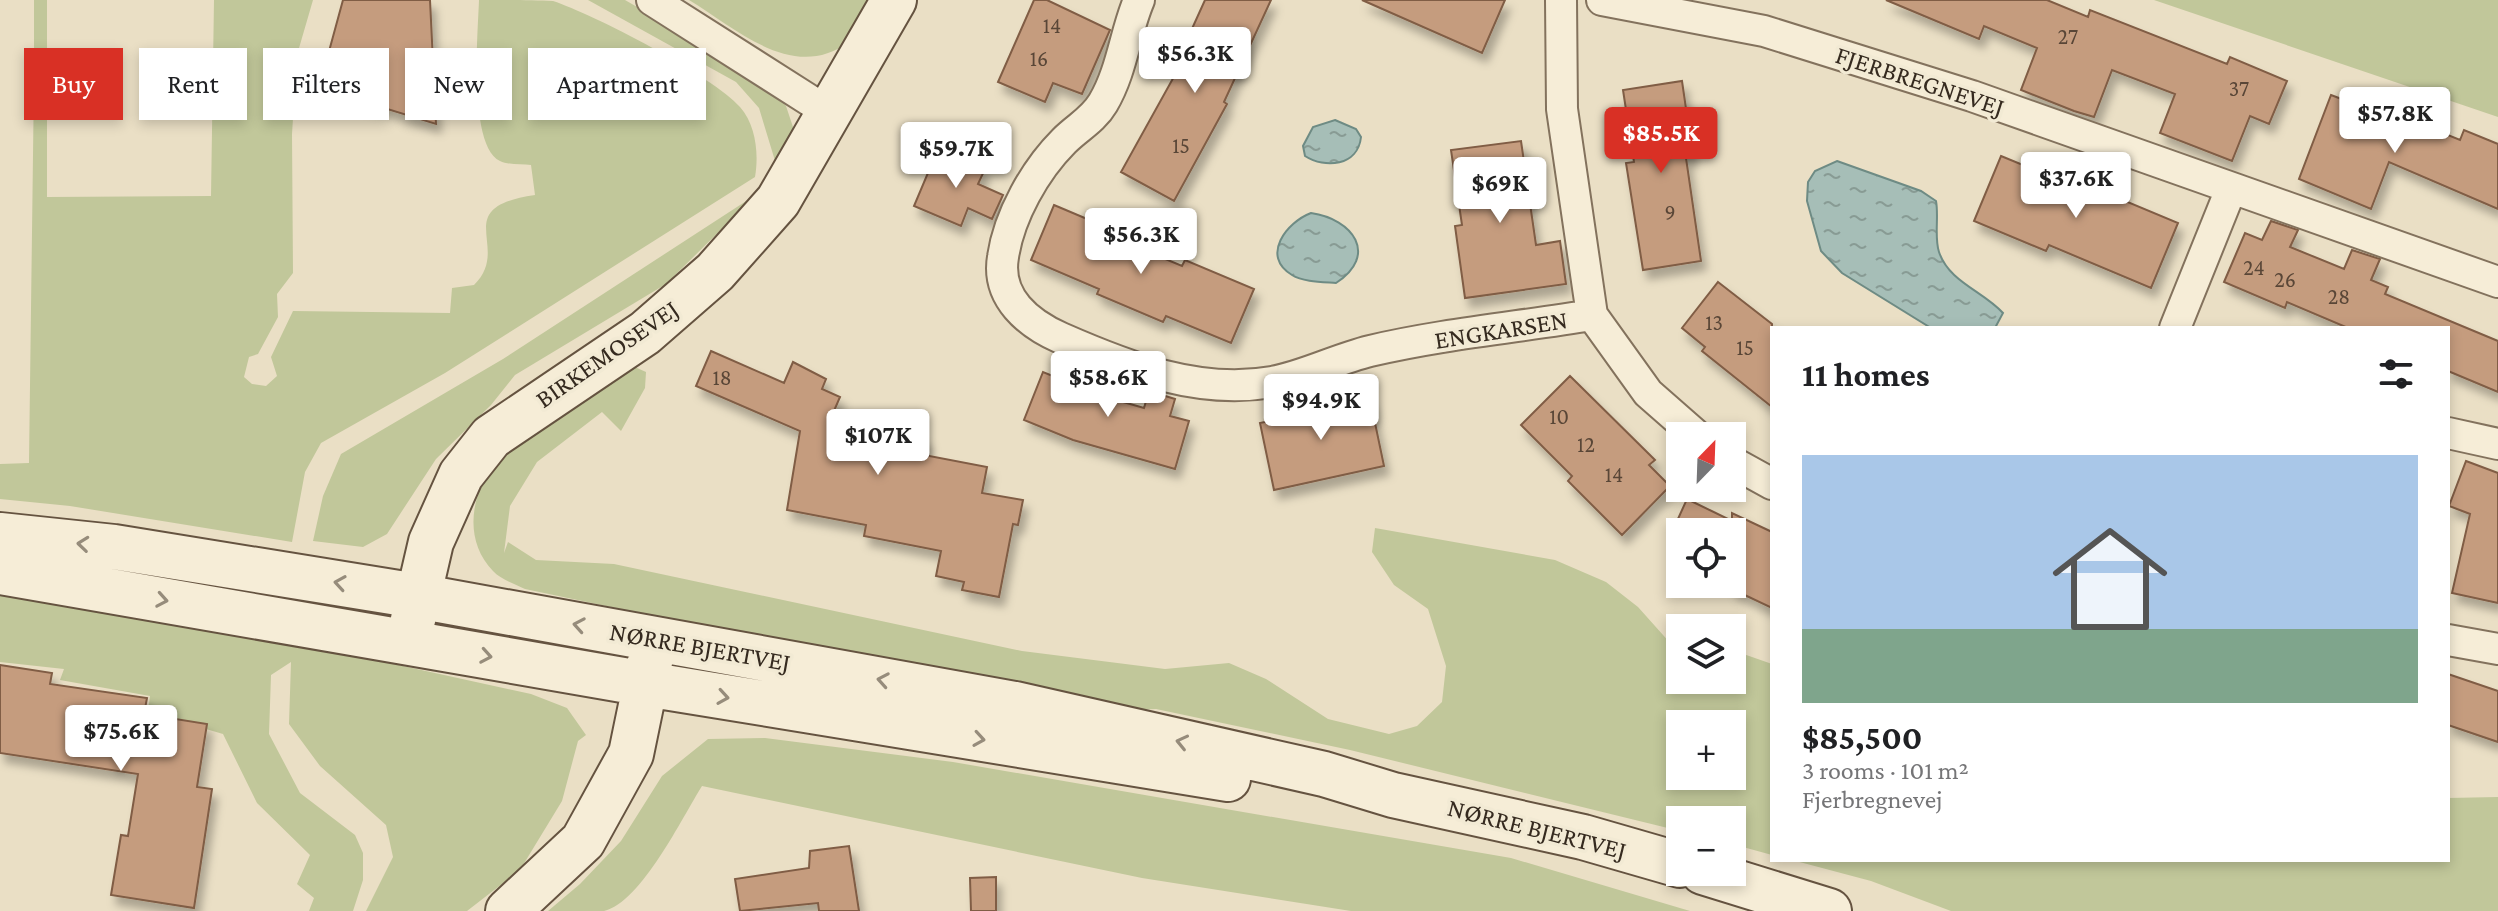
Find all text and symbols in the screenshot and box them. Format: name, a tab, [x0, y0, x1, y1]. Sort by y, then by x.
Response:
house number: 14	[1043, 13, 1061, 38]
house number: 27	[2058, 24, 2078, 49]
pin: $56.3K	[1130, 27, 1260, 95]
text: $56.3K	[1157, 38, 1233, 67]
street label: FJERBREGNEVEJ	[1832, 40, 2008, 122]
house number: 16	[1030, 46, 1048, 71]
chip: Buy	[24, 48, 123, 120]
chip: Rent	[139, 48, 247, 120]
chip: Filters	[263, 48, 389, 120]
chip: New	[405, 48, 512, 120]
chip: Apartment	[528, 48, 706, 120]
house number: 37	[2229, 76, 2249, 101]
pin: $57.8K	[2330, 87, 2460, 155]
text: $57.8K	[2357, 98, 2433, 127]
pin: $85.5K	[1596, 107, 1726, 175]
text: $85.5K	[1622, 118, 1700, 147]
pin: $59.7K	[891, 122, 1021, 190]
text: $59.7K	[919, 133, 993, 162]
house number: 15	[1172, 133, 1190, 158]
pin: $37.6K	[2011, 152, 2141, 220]
pin: $69K	[1453, 157, 1547, 225]
text: $37.6K	[2039, 163, 2113, 192]
text: $69K	[1471, 168, 1529, 197]
house number: 9	[1664, 200, 1676, 225]
pin: $56.3K	[1076, 208, 1206, 276]
text: $56.3K	[1103, 219, 1179, 248]
house number: 24	[2243, 255, 2265, 280]
house number: 26	[2274, 267, 2296, 292]
house number: 28	[2328, 284, 2350, 309]
street label: BIRKEMOSEVEJ	[530, 294, 684, 414]
street label: ENGKARSEN	[1432, 305, 1570, 355]
house number: 13	[1705, 310, 1723, 335]
house number: 15	[1736, 335, 1754, 360]
pin: $58.6K	[1043, 351, 1173, 419]
icon: filters	[2374, 352, 2418, 396]
text: 11 homes	[1802, 356, 1930, 393]
text: $58.6K	[1069, 362, 1147, 391]
house number: 18	[712, 365, 732, 390]
pin: $94.9K	[1256, 374, 1386, 442]
text: $94.9K	[1282, 385, 1360, 414]
house number: 10	[1549, 404, 1569, 429]
pin: $107K	[822, 409, 934, 477]
text: $107K	[844, 420, 912, 449]
north arrow	[1666, 422, 1746, 502]
map controls	[1666, 422, 1746, 886]
house number: 12	[1577, 432, 1595, 457]
house number: 14	[1605, 462, 1623, 487]
icon: home	[2038, 507, 2182, 651]
button: locate	[1666, 518, 1746, 598]
one-way arrow	[77, 535, 90, 552]
one-way arrow	[334, 576, 347, 593]
one-way arrow	[156, 590, 169, 607]
button: layers	[1666, 614, 1746, 694]
street label: NØRRE BJERTVEJ	[607, 617, 793, 677]
one-way arrow	[572, 618, 585, 635]
one-way arrow	[479, 646, 493, 663]
one-way arrow	[877, 672, 890, 689]
one-way arrow	[716, 687, 729, 704]
pin: $75.6K	[56, 705, 186, 773]
button: +	[1666, 710, 1746, 790]
text: $75.6K	[83, 716, 159, 745]
text: $85,500	[1802, 719, 1923, 756]
one-way arrow	[972, 730, 986, 747]
one-way arrow	[1176, 734, 1190, 751]
text: 3 rooms · 101 m²	[1802, 756, 1969, 785]
text: Fjerbregnevej	[1802, 785, 1943, 814]
street label: NØRRE BJERTVEJ	[1445, 793, 1629, 865]
button: −	[1666, 806, 1746, 886]

